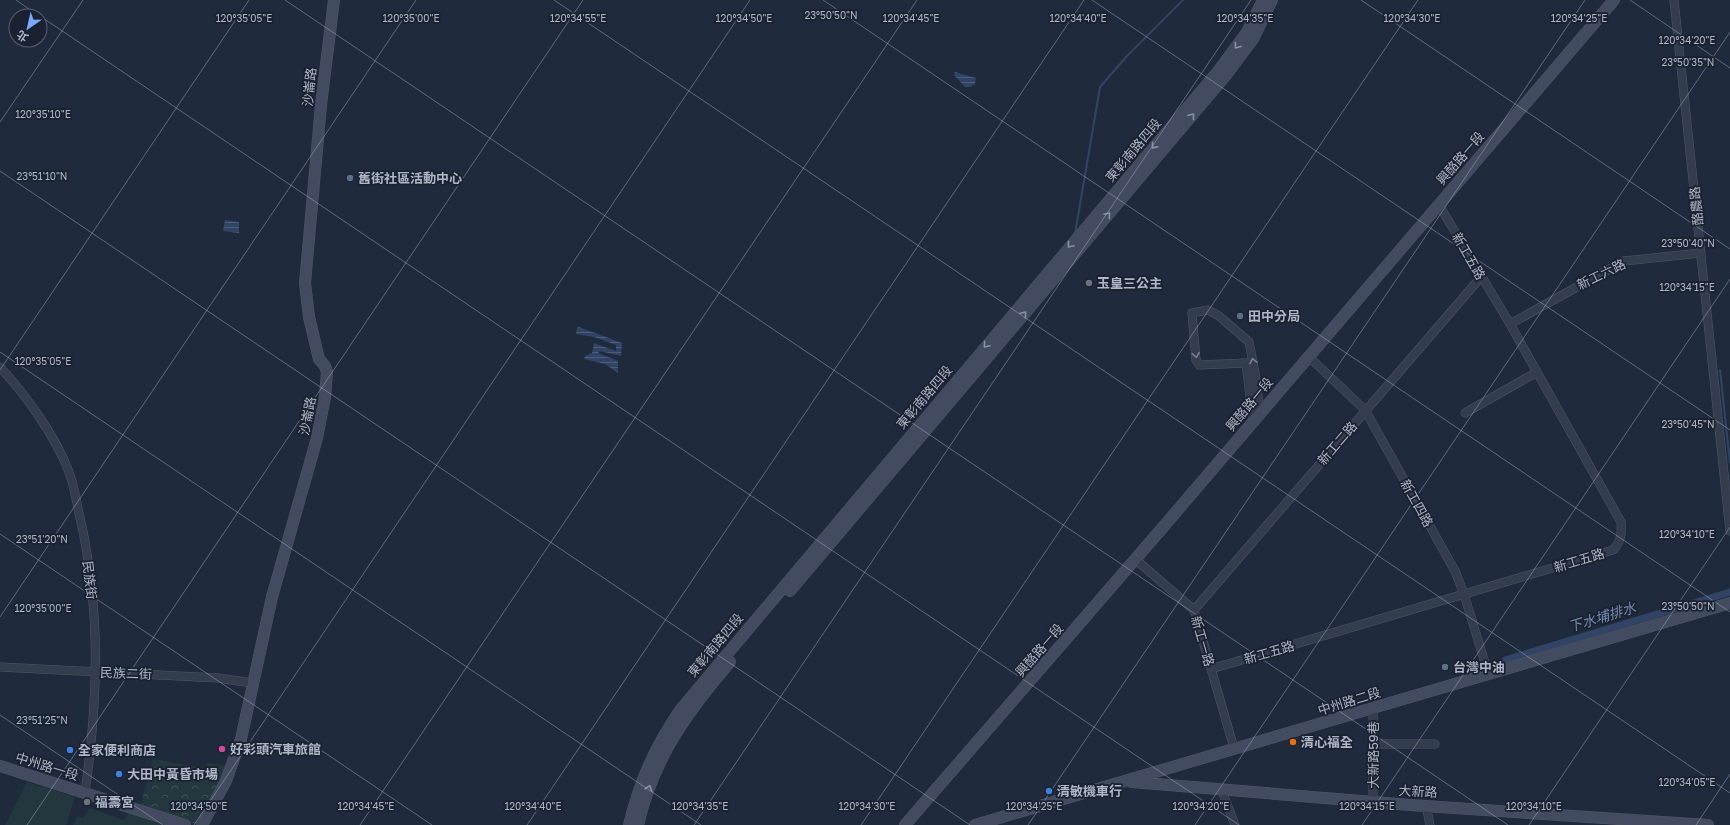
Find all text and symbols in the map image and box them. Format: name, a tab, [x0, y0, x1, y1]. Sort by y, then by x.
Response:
north arrow	[8, 8, 48, 48]
text: 23°50'50"N	[804, 9, 858, 21]
text: 120°35'05"E	[216, 12, 272, 24]
text: 120°35'00"E	[383, 12, 440, 24]
text: 120°34'55"E	[550, 12, 606, 24]
text: 120°34'50"E	[716, 12, 772, 24]
text: 120°34'45"E	[883, 12, 939, 24]
text: 120°34'40"E	[1049, 12, 1107, 24]
text: 120°34'35"E	[1217, 12, 1273, 24]
text: 120°34'30"E	[1384, 12, 1440, 24]
text: 120°34'25"E	[1551, 12, 1607, 24]
text: 北	[14, 28, 30, 45]
text: 120°34'20"E	[1659, 34, 1715, 46]
one-way arrow	[1234, 42, 1242, 49]
text: 23°50'35"N	[1662, 56, 1714, 68]
street label: 沙崙路	[299, 67, 319, 107]
text: 120°35'10"E	[15, 108, 71, 120]
one-way arrow	[1187, 113, 1194, 120]
street label: 東彰南路四段	[1102, 115, 1164, 185]
street label: 興酪路一段	[1433, 128, 1487, 188]
one-way arrow	[1152, 141, 1159, 149]
text: 23°51'10"N	[17, 170, 67, 182]
place label: 舊街社區活動中心	[358, 170, 462, 186]
marker: 舊街社區活動中心	[345, 173, 355, 183]
street label: 酪農路	[1686, 186, 1706, 226]
one-way arrow	[1103, 212, 1110, 220]
street label: 新工五路	[1449, 229, 1489, 283]
text: 23°50'40"N	[1661, 237, 1715, 249]
one-way arrow	[1068, 241, 1075, 248]
street label: 新工六路	[1574, 255, 1628, 293]
place label: 玉皇三公主	[1097, 275, 1162, 291]
marker: 玉皇三公主	[1084, 278, 1094, 288]
text: 120°34'15"E	[1659, 281, 1715, 293]
place label: 田中分局	[1248, 308, 1300, 324]
one-way arrow	[1019, 311, 1026, 319]
marker: 田中分局	[1235, 311, 1245, 321]
one-way arrow	[984, 340, 991, 347]
one-way arrow	[1191, 352, 1200, 359]
text: 120°35'05"E	[15, 355, 71, 367]
one-way arrow	[1249, 358, 1257, 364]
street label: 東彰南路四段	[893, 362, 955, 432]
street label: 興酪路一段	[1222, 374, 1276, 434]
street label: 沙崙路	[295, 395, 319, 437]
street label: 新工二路	[1314, 418, 1360, 468]
text: 23°50'45"N	[1661, 418, 1715, 430]
street label: 新工四路	[1397, 476, 1437, 530]
text: 120°34'10"E	[1659, 528, 1715, 540]
text: 23°51'20"N	[16, 533, 68, 545]
street label: 新工五路	[1552, 545, 1606, 575]
street label: 民族街	[80, 560, 100, 600]
water label: 下水埔排水	[1566, 598, 1639, 635]
text: 23°50'50"N	[1661, 600, 1715, 612]
text: 120°35'00"E	[15, 602, 72, 614]
street label: 東彰南路四段	[684, 610, 746, 680]
street label: 新工一路	[1188, 614, 1218, 668]
street label: 興酪路一段	[1012, 620, 1066, 680]
street label: 新工五路	[1242, 637, 1296, 667]
place label: 台灣中油	[1453, 659, 1505, 675]
marker: 台灣中油	[1440, 662, 1450, 672]
street label: 民族二街	[100, 664, 152, 682]
street label: 中州路二段	[1316, 684, 1382, 718]
text: 23°51'25"N	[16, 714, 68, 726]
street label: 大新路59巷	[1365, 721, 1381, 789]
place label: 清心福全	[1301, 734, 1353, 750]
marker: 清心福全	[1288, 737, 1298, 747]
place label: 好彩頭汽車旅館	[230, 741, 321, 757]
place label: 全家便利商店	[78, 742, 156, 758]
marker: 好彩頭汽車旅館	[217, 744, 227, 754]
marker: 全家便利商店	[65, 745, 75, 755]
street label: 中州路一段	[14, 749, 80, 783]
place label: 大田中黃昏市場	[127, 766, 218, 782]
marker: 大田中黃昏市場	[114, 769, 124, 779]
text: 120°34'05"E	[1659, 776, 1715, 788]
street label: 大新路	[1398, 782, 1438, 800]
place label: 清敏機車行	[1057, 783, 1122, 799]
one-way arrow	[644, 784, 653, 791]
marker: 清敏機車行	[1044, 786, 1054, 796]
place label: 福壽宮	[95, 794, 134, 810]
marker: 福壽宮	[82, 797, 92, 807]
text: 120°34'50"E	[171, 800, 227, 812]
text: 120°34'45"E	[338, 800, 394, 812]
text: 120°34'40"E	[504, 800, 562, 812]
text: 120°34'35"E	[672, 800, 728, 812]
text: 120°34'30"E	[839, 800, 895, 812]
text: 120°34'25"E	[1006, 800, 1062, 812]
text: 120°34'20"E	[1173, 800, 1229, 812]
text: 120°34'15"E	[1339, 800, 1395, 812]
text: 120°34'10"E	[1506, 800, 1562, 812]

